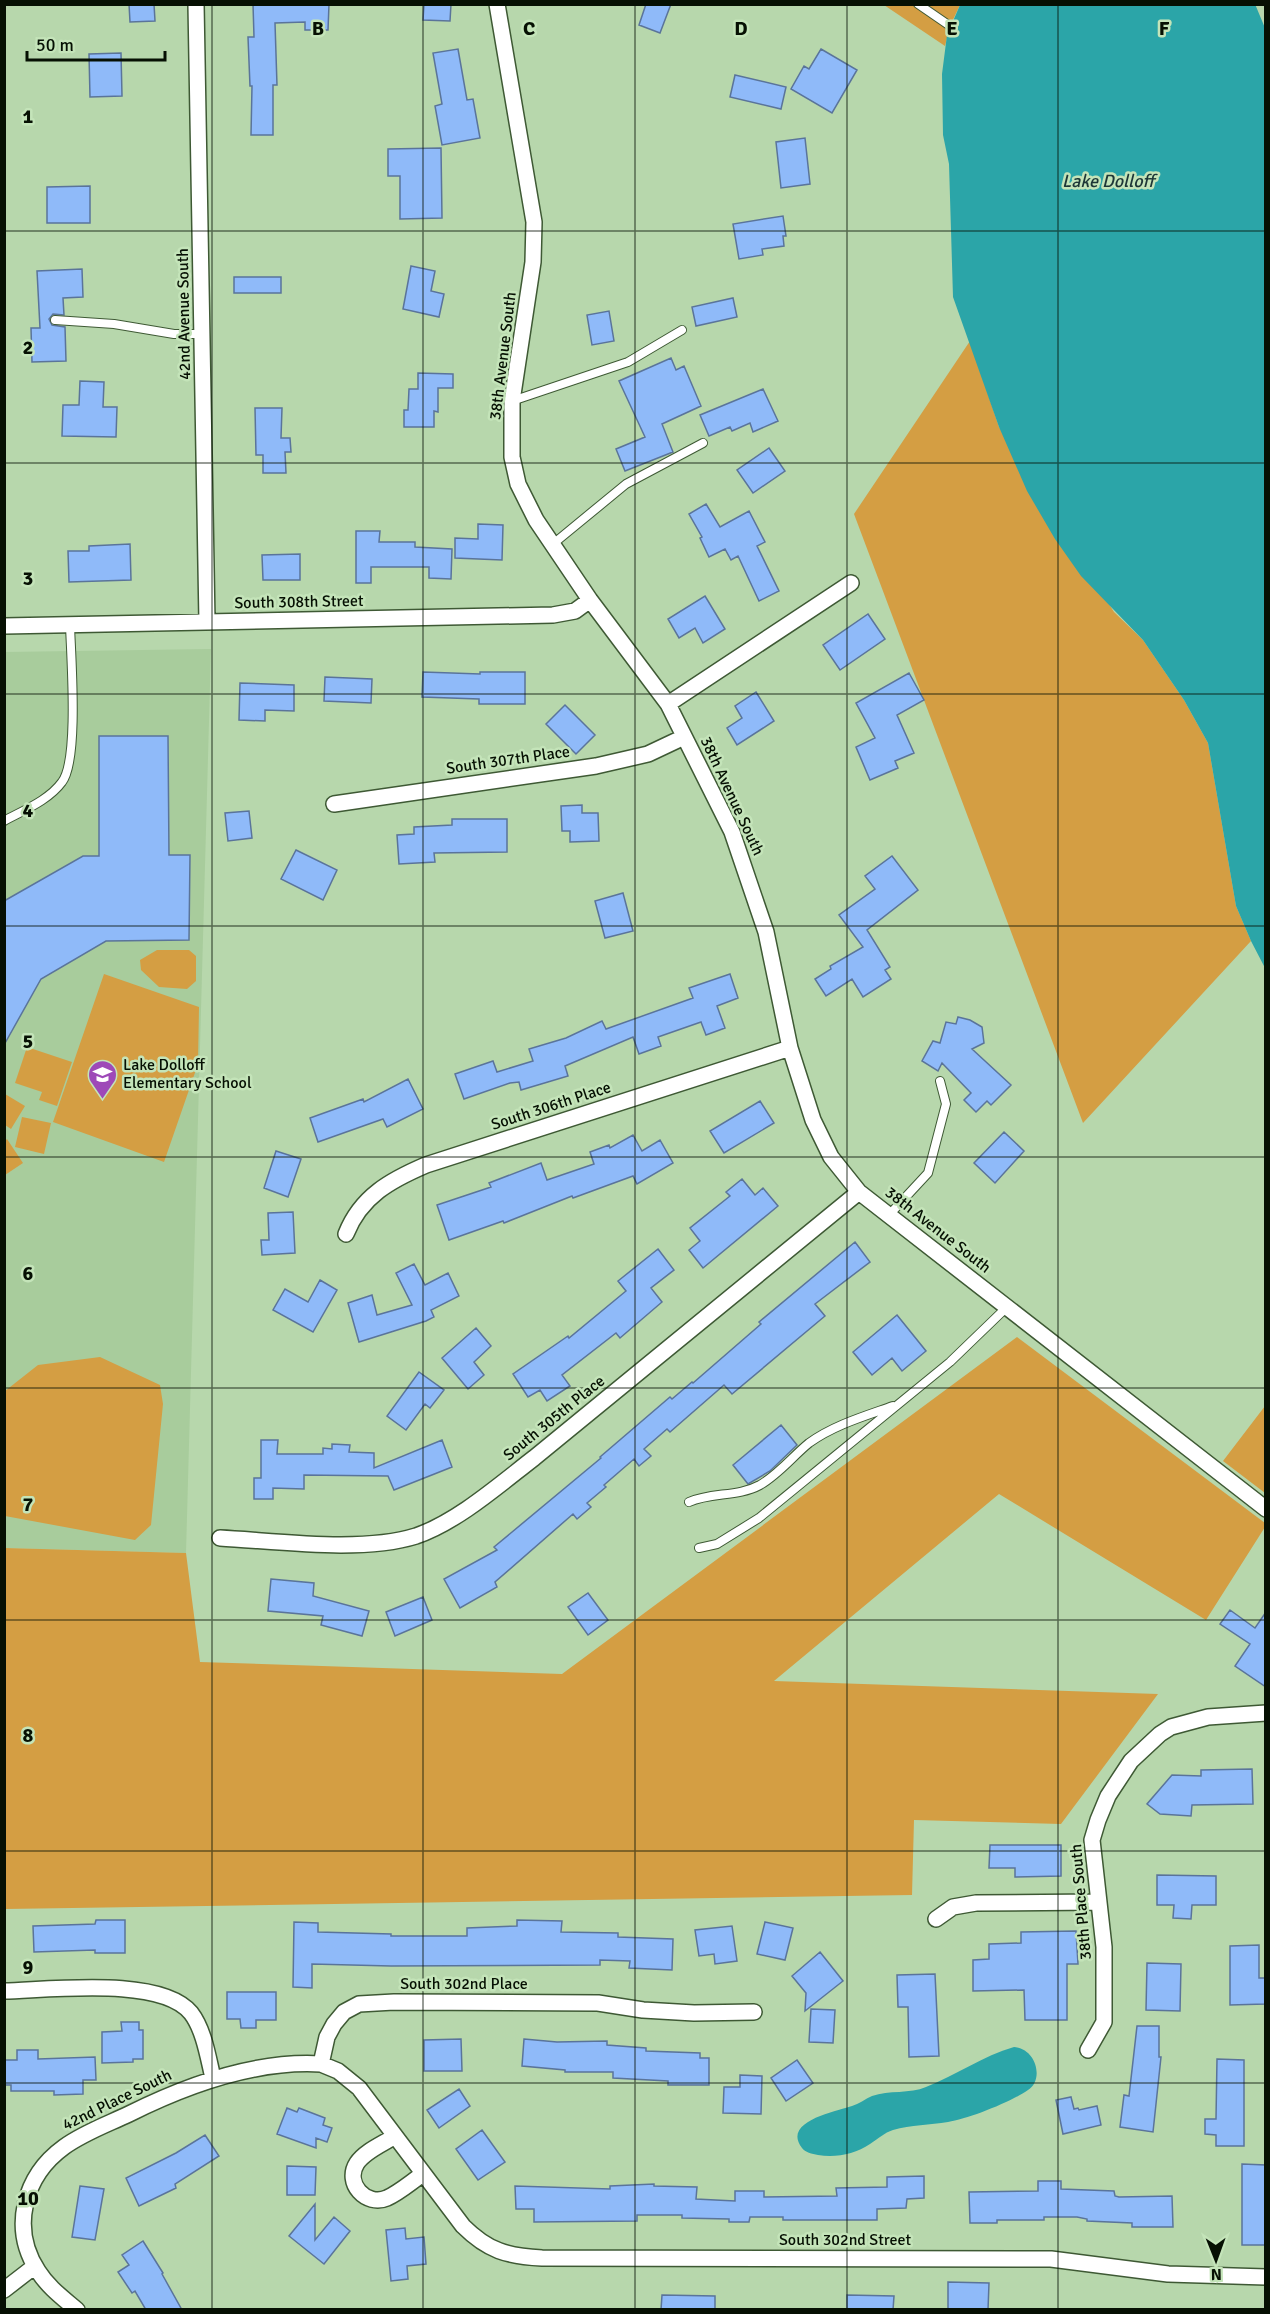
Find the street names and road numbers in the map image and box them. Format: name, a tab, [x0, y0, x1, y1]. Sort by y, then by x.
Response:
street label: 42nd Avenue South	[173, 248, 195, 380]
street label: 38th Avenue South	[485, 291, 521, 421]
street label: South 308th Street	[234, 591, 364, 613]
street label: 38th Avenue South	[696, 733, 768, 859]
street label: South 307th Place	[445, 741, 571, 779]
street label: South 306th Place	[489, 1077, 613, 1135]
street label: 38th Avenue South	[881, 1182, 995, 1278]
street label: South 305th Place	[499, 1371, 609, 1465]
street label: 38th Place South	[1066, 1843, 1096, 1961]
street label: South 302nd Place	[400, 1974, 528, 1994]
street label: 42nd Place South	[59, 2065, 175, 2135]
street label: South 302nd Street	[779, 2230, 911, 2250]

